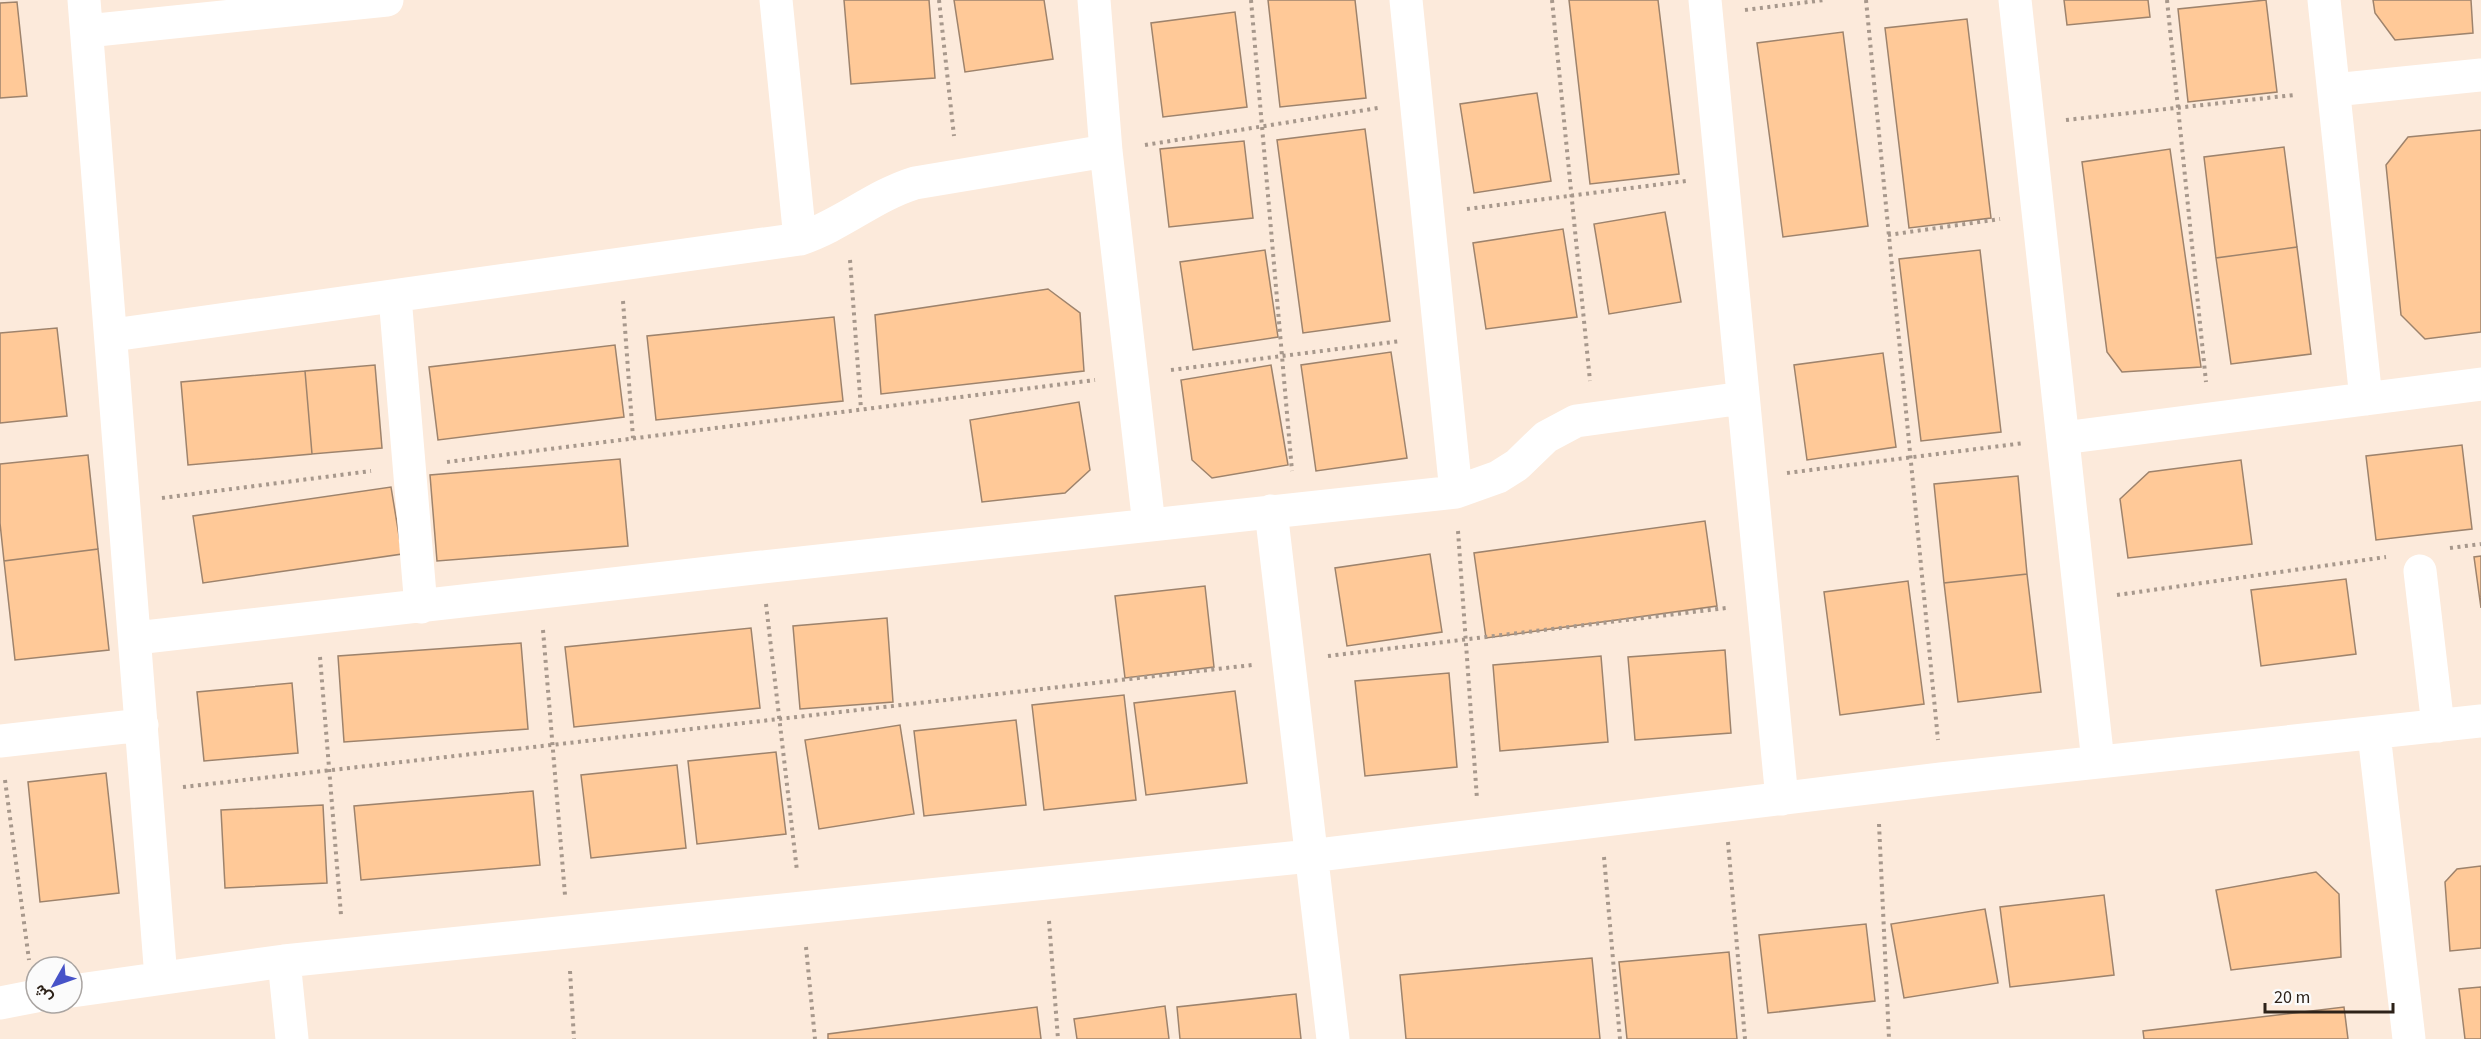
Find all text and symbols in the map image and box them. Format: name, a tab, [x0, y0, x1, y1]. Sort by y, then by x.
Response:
north arrow	[24, 955, 84, 1015]
scale bar	[2265, 976, 2392, 1014]
text: ش	[29, 980, 58, 1008]
text: 20 m	[2274, 985, 2310, 1010]

